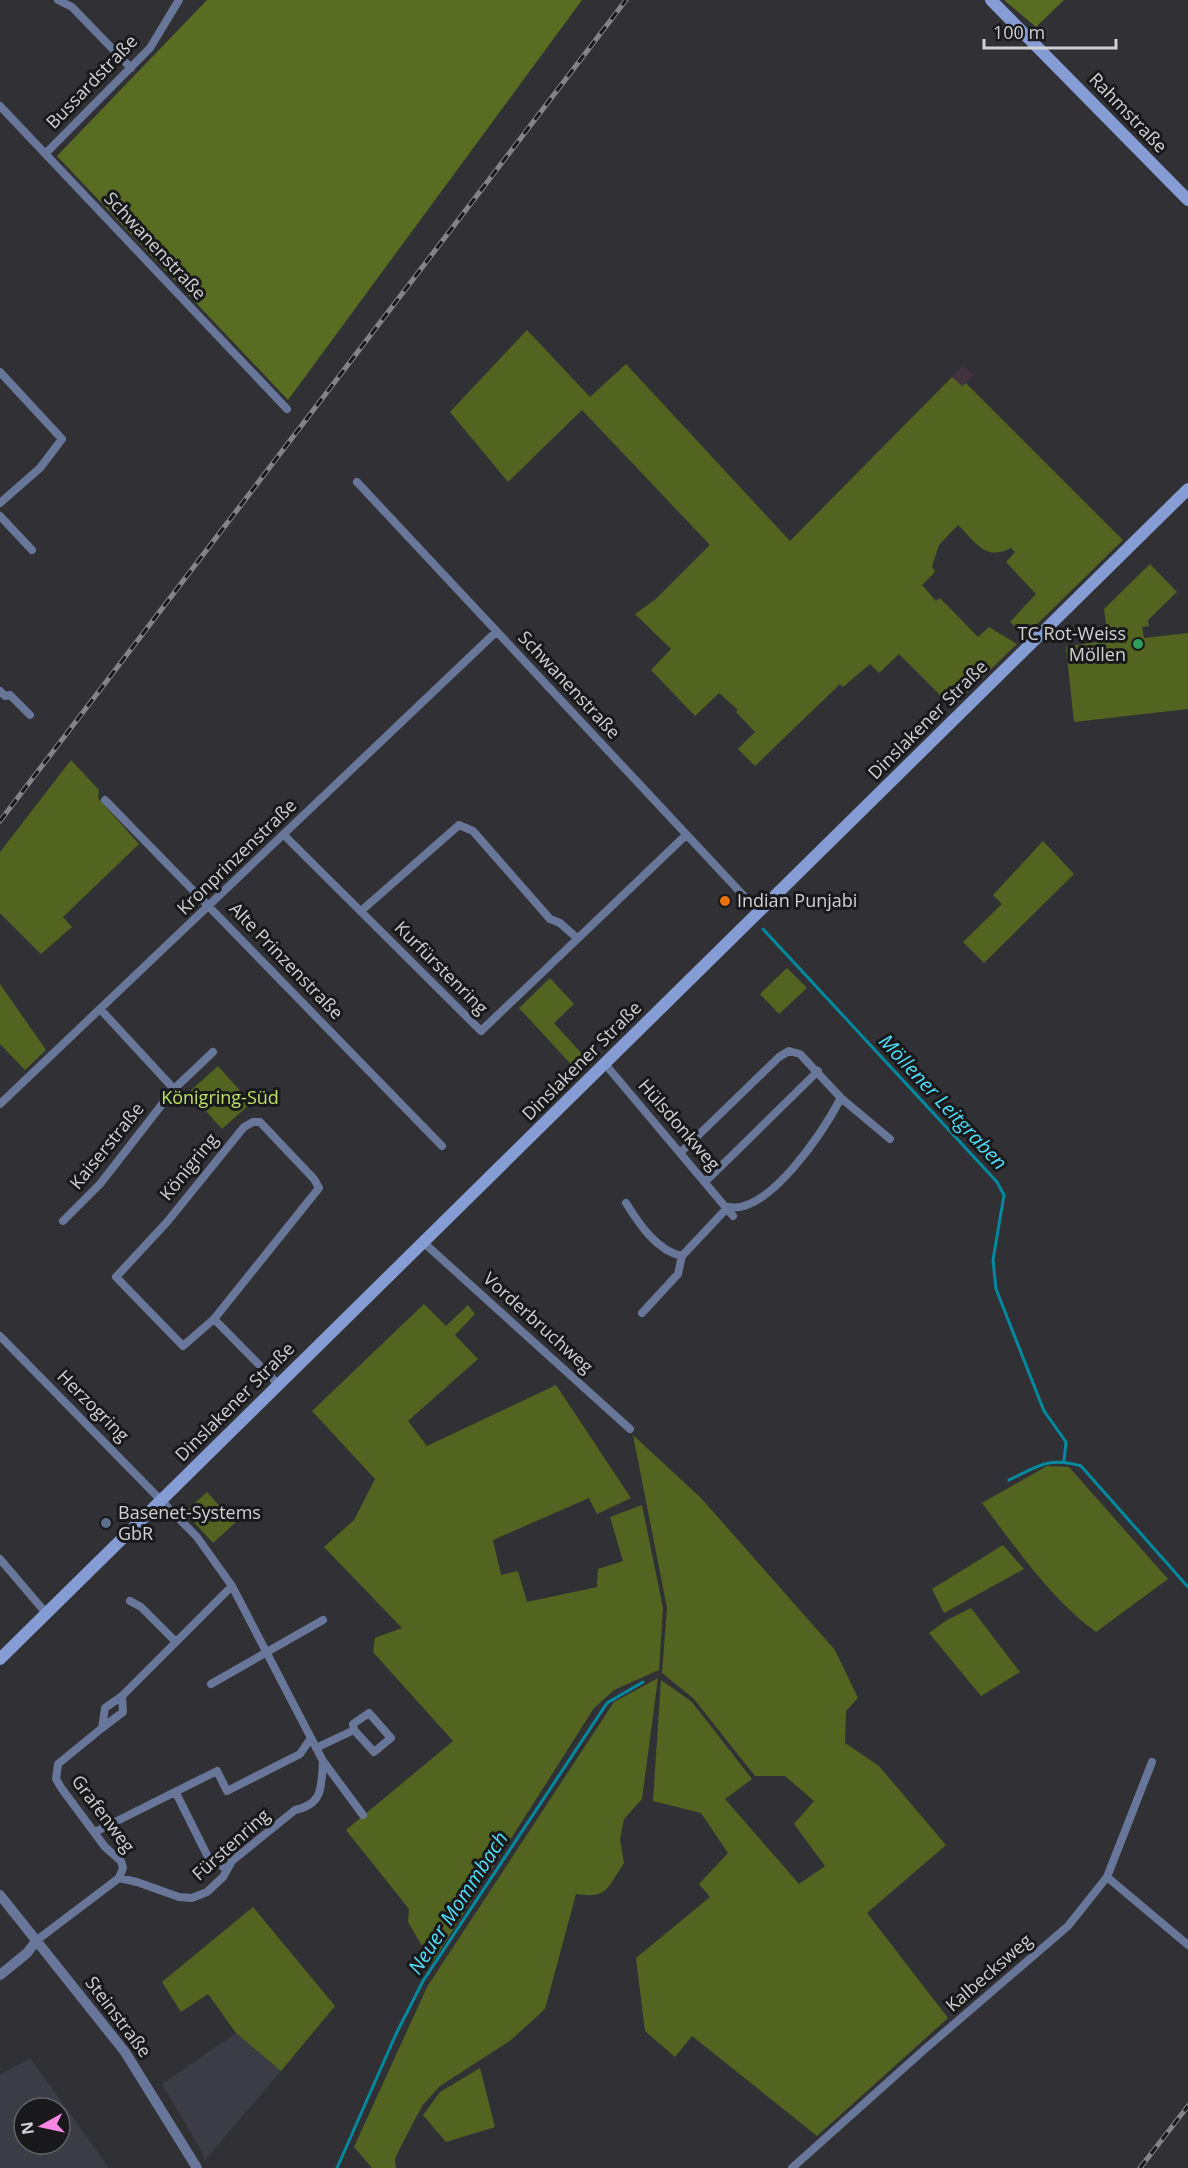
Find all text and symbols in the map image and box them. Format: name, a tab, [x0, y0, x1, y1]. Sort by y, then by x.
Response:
scale bar	[984, 12, 1116, 50]
text: 100 m	[993, 20, 1045, 44]
street label: Bussardstraße	[40, 29, 142, 133]
street label: Rahmstraße	[1084, 67, 1173, 158]
street label: Schwanenstraße	[99, 186, 212, 304]
place label: TC Rot-Weiss Möllen	[1017, 621, 1126, 666]
street label: Schwanenstraße	[513, 625, 626, 743]
marker: TC Rot-Weiss Möllen	[1131, 637, 1145, 651]
street label: Dinslakener Straße	[862, 654, 992, 784]
street label: Kronprinzenstraße	[171, 793, 301, 920]
place label: Indian Punjabi	[737, 888, 857, 912]
marker: Indian Punjabi	[718, 894, 732, 908]
street label: Alte Prinzenstraße	[225, 897, 349, 1024]
street label: Kurfürstenring	[390, 915, 494, 1019]
street label: Dinslakener Straße	[516, 995, 646, 1125]
water label: Möllener Leitgraben	[873, 1028, 1013, 1175]
street label: Hülsdonkweg	[633, 1074, 726, 1175]
park label: Königring-Süd	[161, 1085, 279, 1109]
street label: Kaiserstraße	[64, 1097, 149, 1194]
street label: Königring	[154, 1128, 223, 1205]
street label: Vorderbruchweg	[479, 1266, 599, 1378]
street label: Dinslakener Straße	[169, 1336, 299, 1466]
street label: Herzogring	[53, 1364, 135, 1447]
place label: Basenet-Systems GbR	[118, 1500, 261, 1545]
marker: Basenet-Systems GbR	[99, 1516, 113, 1530]
street label: Grafenweg	[67, 1770, 141, 1857]
street label: Fürstenring	[186, 1803, 274, 1885]
water label: Neuer Mommbach	[401, 1826, 514, 1979]
street label: Kalbecksweg	[940, 1928, 1037, 2016]
street label: Steinstraße	[80, 1971, 157, 2062]
north arrow	[12, 2096, 72, 2156]
text: N	[15, 2120, 39, 2136]

